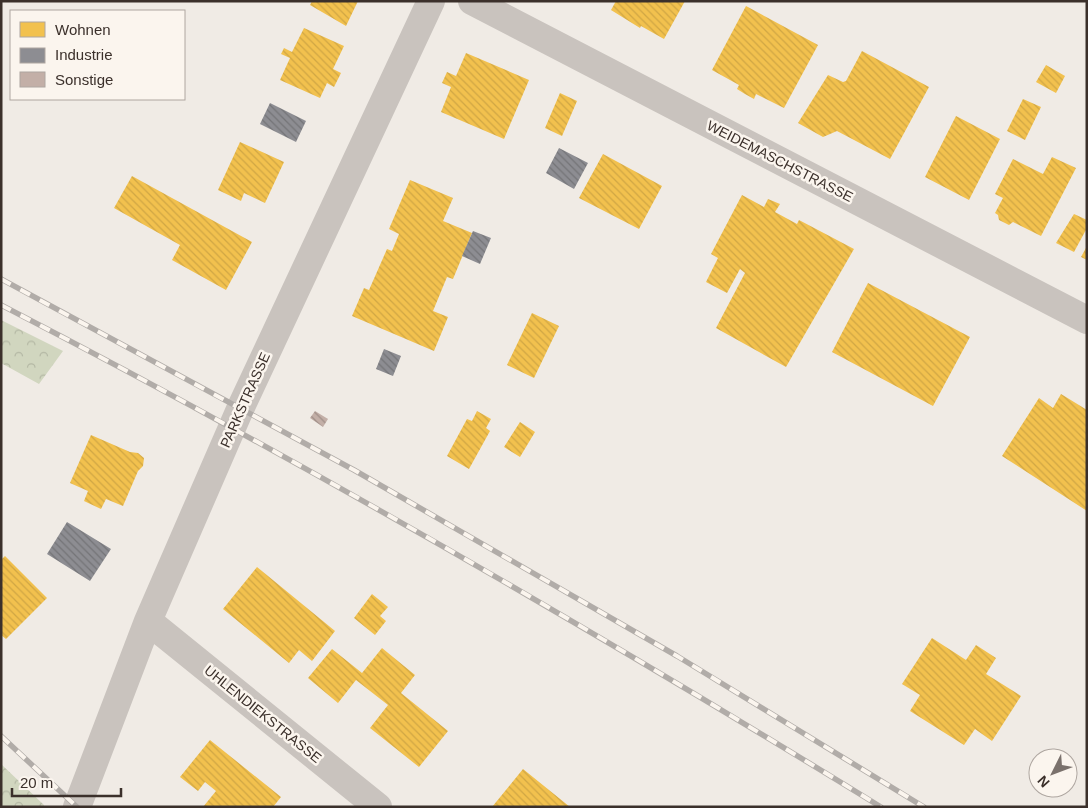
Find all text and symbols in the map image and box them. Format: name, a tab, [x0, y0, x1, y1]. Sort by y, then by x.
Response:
legend	[10, 10, 185, 100]
text: Wohnen	[55, 21, 111, 38]
text: Industrie	[55, 46, 113, 63]
text: Sonstige	[55, 71, 113, 88]
street label: WEIDEMASCHSTRASSE	[704, 117, 856, 205]
street label: PARKSTRASSE	[217, 350, 273, 450]
street label: UHLENDIEKSTRASSE	[201, 662, 325, 766]
north arrow	[1028, 748, 1078, 798]
scale bar	[12, 766, 121, 798]
text: N	[1034, 773, 1053, 791]
text: 20 m	[20, 774, 53, 791]

